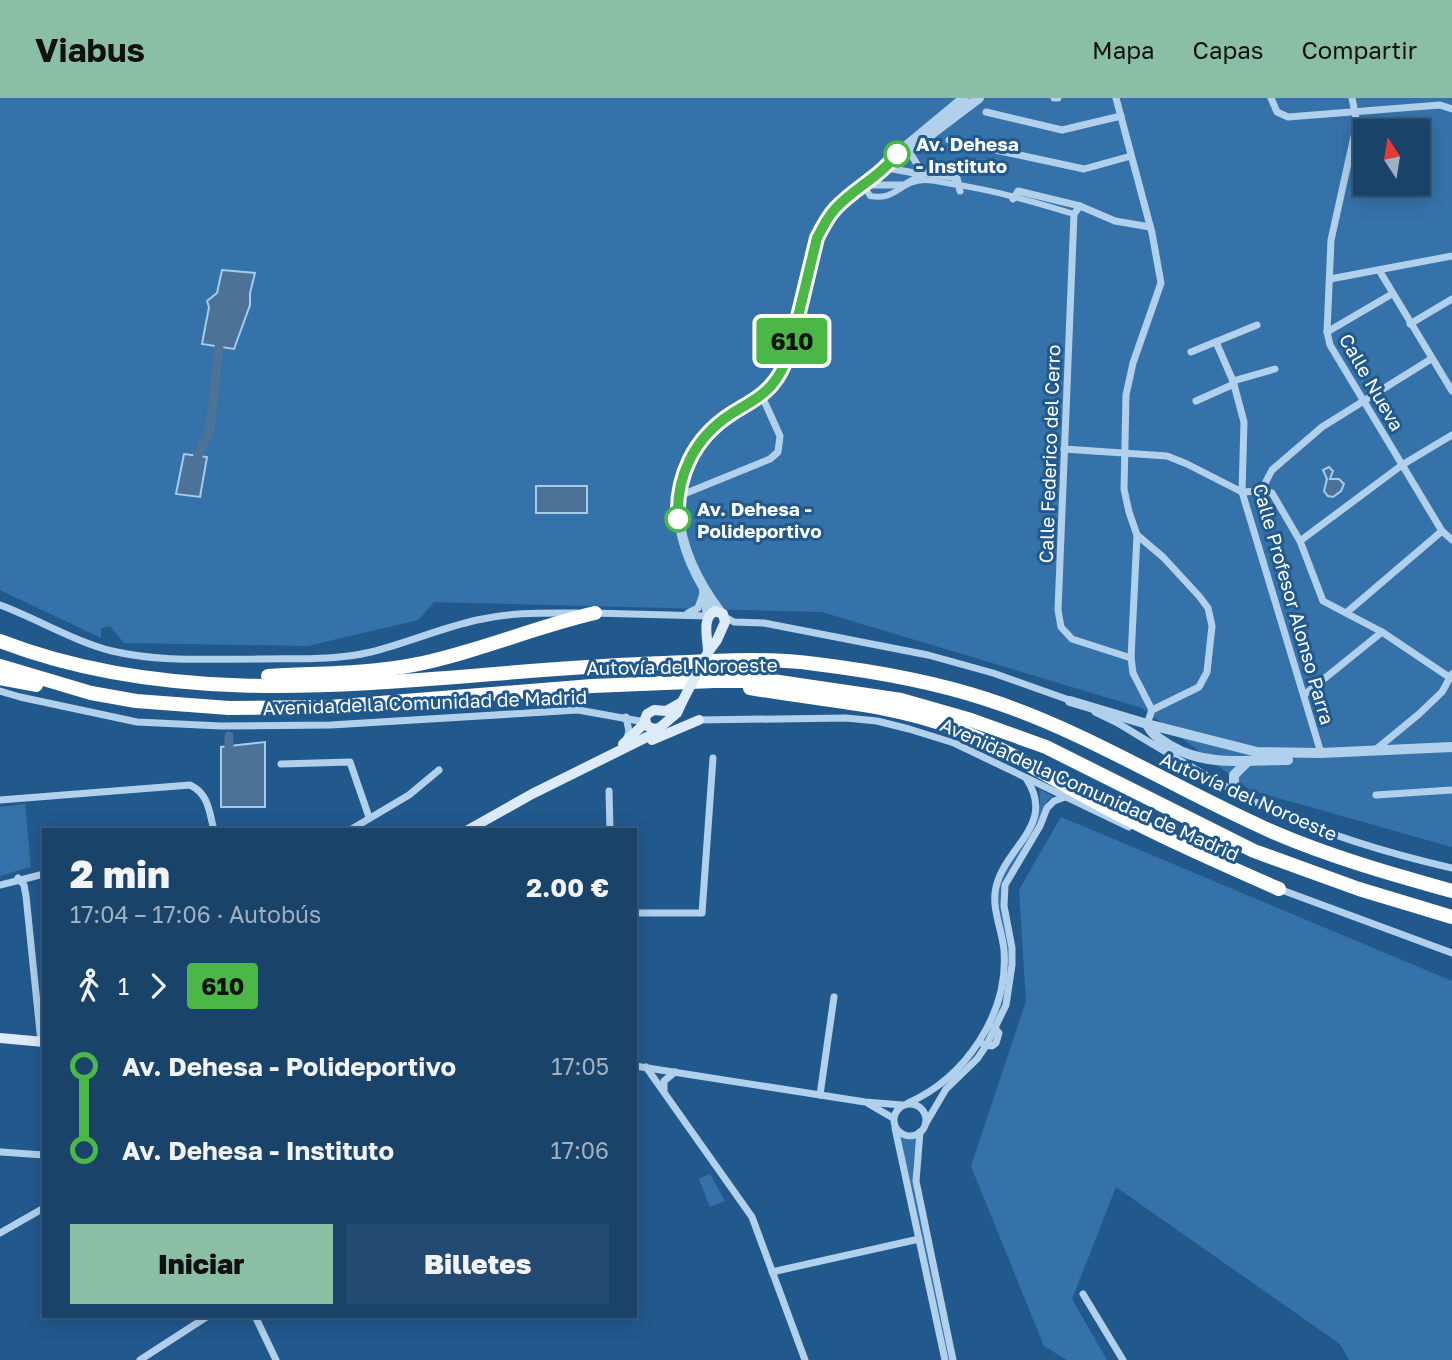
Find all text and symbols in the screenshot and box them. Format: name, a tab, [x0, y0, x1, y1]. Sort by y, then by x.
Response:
text: Viabus	[35, 30, 145, 69]
text: Mapa	[1092, 35, 1155, 64]
text: Capas	[1193, 35, 1263, 64]
text: Compartir	[1301, 35, 1417, 64]
north arrow	[1353, 119, 1430, 196]
map controls	[1353, 119, 1430, 196]
place label: Av. Dehesa - Instituto	[916, 132, 1019, 177]
marker: Av. Dehesa - Instituto	[884, 141, 910, 167]
line badge: 610	[752, 318, 832, 364]
text: 610	[770, 326, 814, 355]
street label: Calle Nueva	[1335, 329, 1409, 435]
street label: Calle Federico del Cerro	[1034, 344, 1064, 564]
street label: Calle Profesor Alonso Parra	[1249, 481, 1339, 727]
place label: Av. Dehesa - Polideportivo	[697, 497, 822, 542]
marker: Av. Dehesa - Polideportivo	[665, 506, 691, 532]
street label: Autovía del Noroeste	[586, 653, 778, 679]
street label: Avenida de la Comunidad de Madrid	[262, 685, 588, 719]
street label: Avenida de la Comunidad de Madrid	[937, 712, 1243, 866]
street label: Autovía del Noroeste	[1157, 747, 1341, 845]
text: 2 min	[70, 851, 170, 896]
text: 2.00 €	[526, 872, 609, 903]
text: 17:04 – 17:06 · Autobús	[70, 900, 321, 928]
icon: walk	[70, 967, 108, 1005]
icon: forward	[139, 967, 177, 1005]
text: 610	[201, 971, 244, 1000]
text: 1	[118, 972, 129, 1000]
text: Av. Dehesa - Polideportivo	[122, 1051, 456, 1082]
text: 17:05	[551, 1052, 609, 1080]
text: Av. Dehesa - Instituto	[122, 1135, 394, 1166]
text: 17:06	[551, 1136, 609, 1164]
button: Iniciar	[70, 1224, 333, 1304]
button: Billetes	[347, 1224, 609, 1304]

